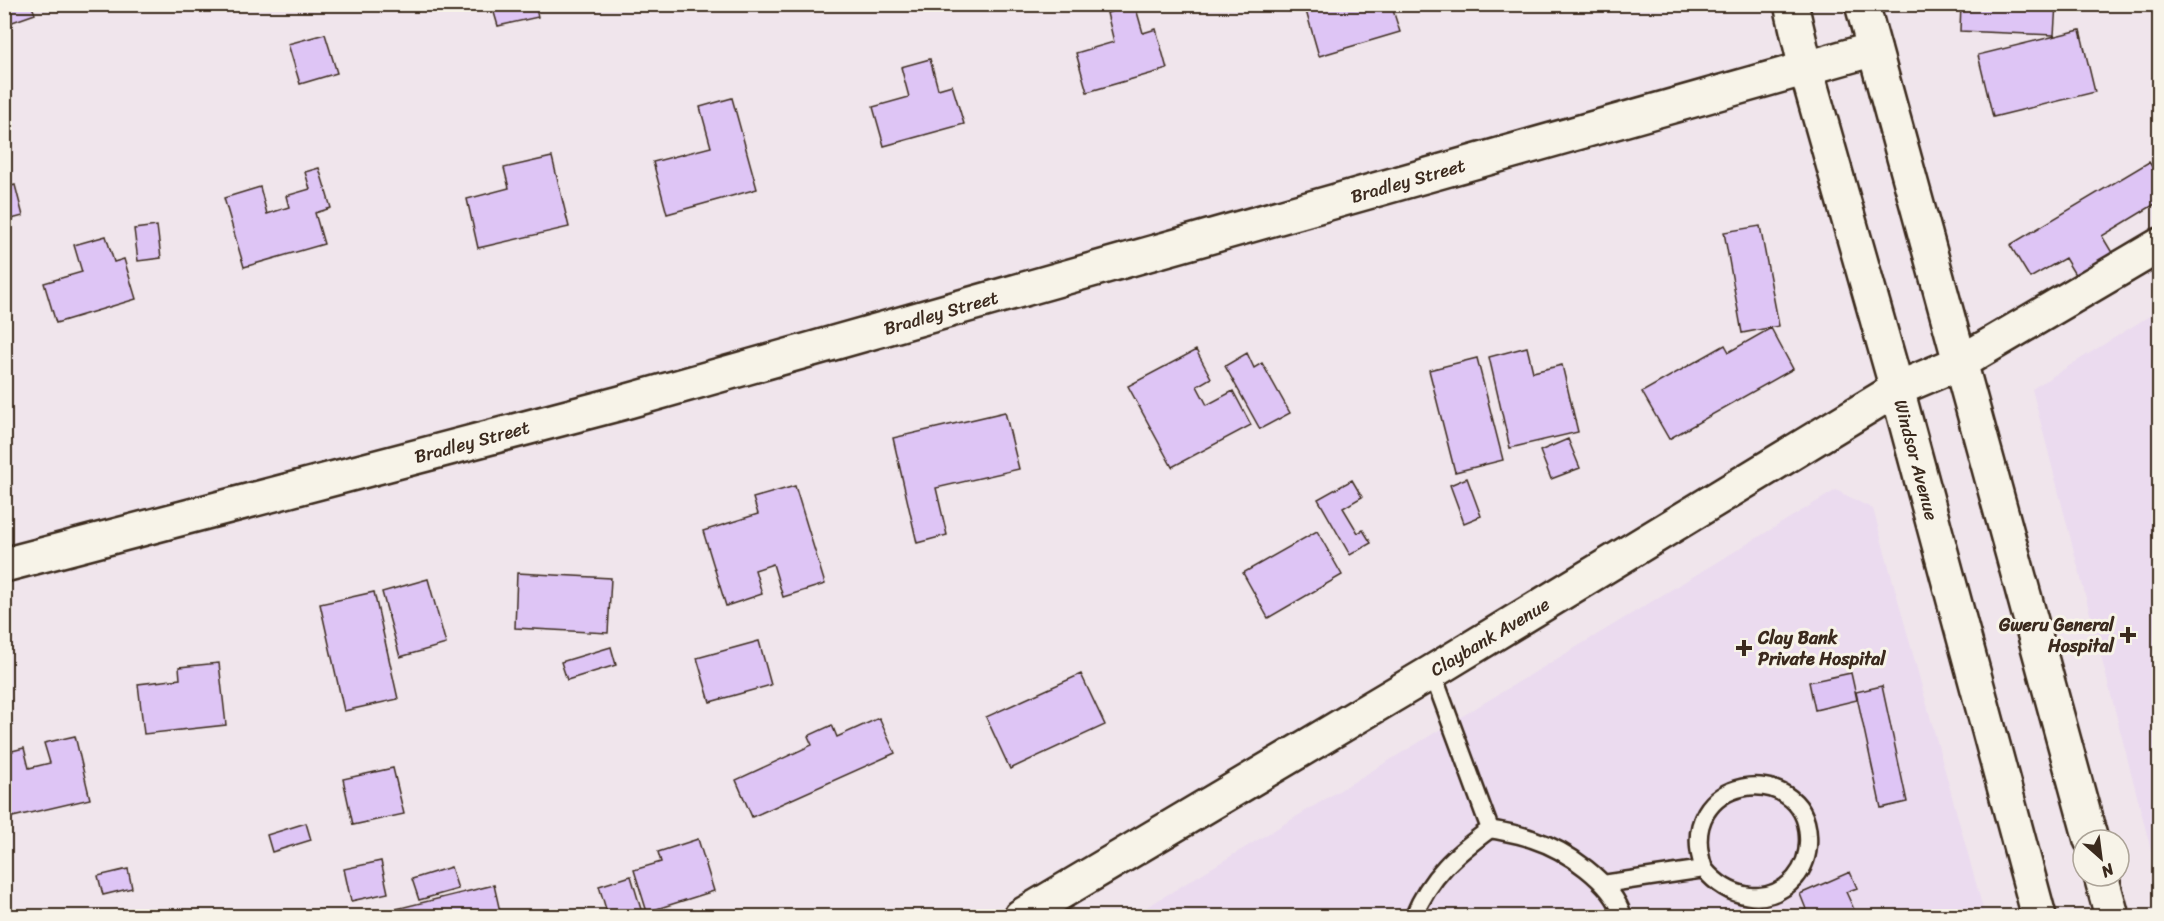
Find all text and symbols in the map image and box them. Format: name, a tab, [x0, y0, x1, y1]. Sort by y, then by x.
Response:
street label: Bradley Street	[1347, 149, 1469, 213]
street label: Bradley Street	[880, 281, 1002, 345]
street label: Windsor Avenue	[1884, 396, 1948, 524]
street label: Bradley Street	[411, 411, 533, 473]
street label: Claybank Avenue	[1424, 589, 1556, 685]
place label: Gweru General Hospital	[1998, 609, 2115, 662]
place label: Clay Bank Private Hospital	[1757, 622, 1886, 675]
marker: Gweru General Hospital	[2119, 626, 2137, 644]
marker: Clay Bank Private Hospital	[1735, 639, 1753, 657]
north arrow	[2071, 828, 2131, 888]
text: N	[2095, 855, 2120, 887]

